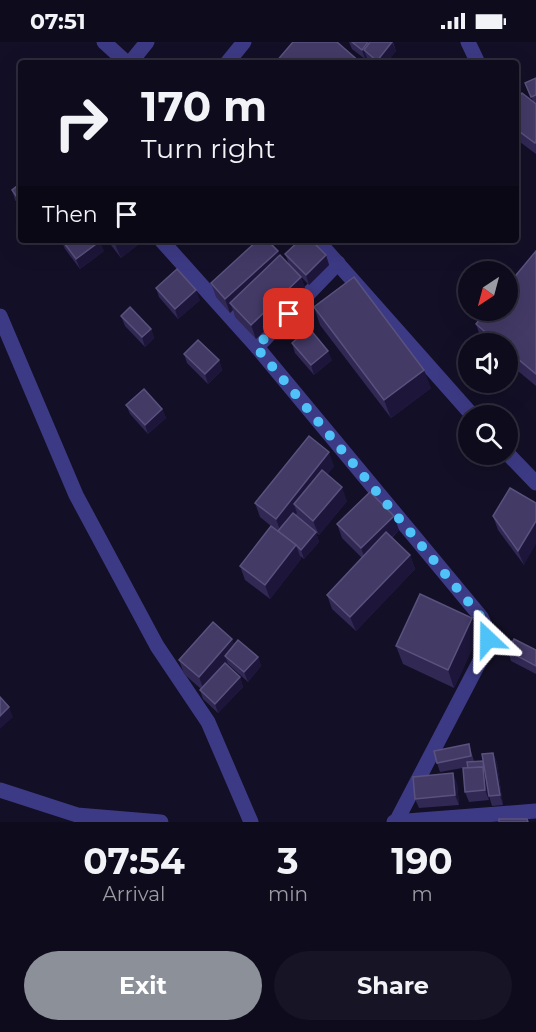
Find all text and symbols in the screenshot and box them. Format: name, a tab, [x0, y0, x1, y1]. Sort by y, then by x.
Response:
text: 07:51	[30, 8, 86, 35]
text: 170 m	[141, 80, 267, 132]
icon: right	[42, 84, 120, 162]
text: Turn right	[141, 132, 276, 165]
icon: arrive	[110, 198, 143, 231]
text: Then	[42, 201, 98, 228]
north arrow	[458, 261, 518, 321]
map controls	[458, 261, 518, 465]
pin	[263, 288, 314, 339]
icon: arrive	[272, 297, 305, 330]
button: sound	[458, 333, 518, 393]
button: search	[458, 405, 518, 465]
position arrow	[456, 607, 520, 671]
text: 07:54	[83, 839, 185, 883]
text: 3	[277, 839, 299, 883]
text: 190	[391, 839, 453, 883]
text: Arrival	[102, 882, 166, 906]
text: min	[268, 882, 308, 906]
text: m	[411, 882, 433, 906]
button: Exit	[24, 951, 262, 1020]
button: Share	[274, 951, 512, 1020]

